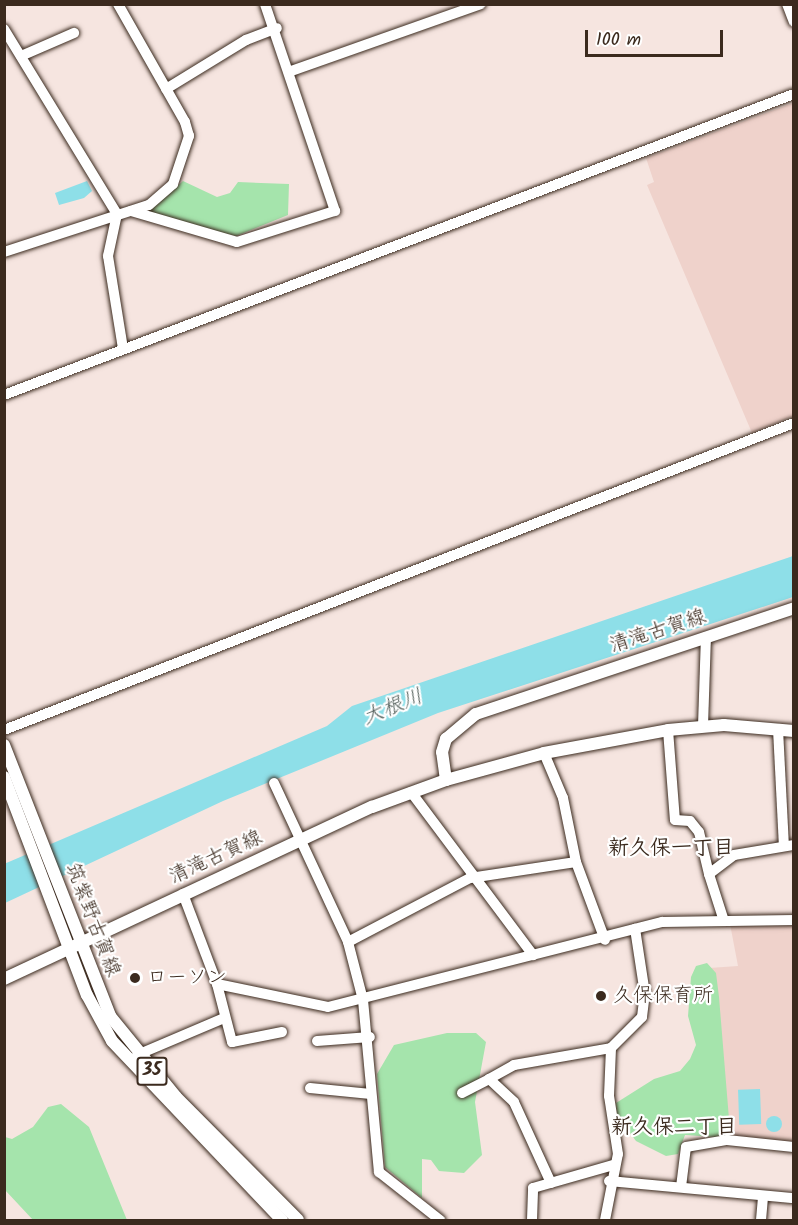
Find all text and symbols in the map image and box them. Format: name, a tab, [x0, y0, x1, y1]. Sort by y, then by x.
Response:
scale bar	[588, 18, 726, 56]
text: 100 m	[596, 26, 641, 55]
street label: 清滝古賀線	[607, 605, 709, 659]
water label: 大根川	[359, 685, 427, 731]
street label: 清滝古賀線	[166, 826, 266, 890]
district label: 新久保一丁目	[608, 836, 734, 862]
street label: 筑紫野古賀線	[59, 860, 125, 980]
place label: ローソン	[147, 966, 227, 990]
marker: ローソン	[128, 971, 142, 985]
place label: 久保保育所	[613, 984, 713, 1008]
marker: 久保保育所	[594, 989, 608, 1003]
road number: 35	[136, 1056, 168, 1086]
district label: 新久保二丁目	[611, 1115, 737, 1141]

